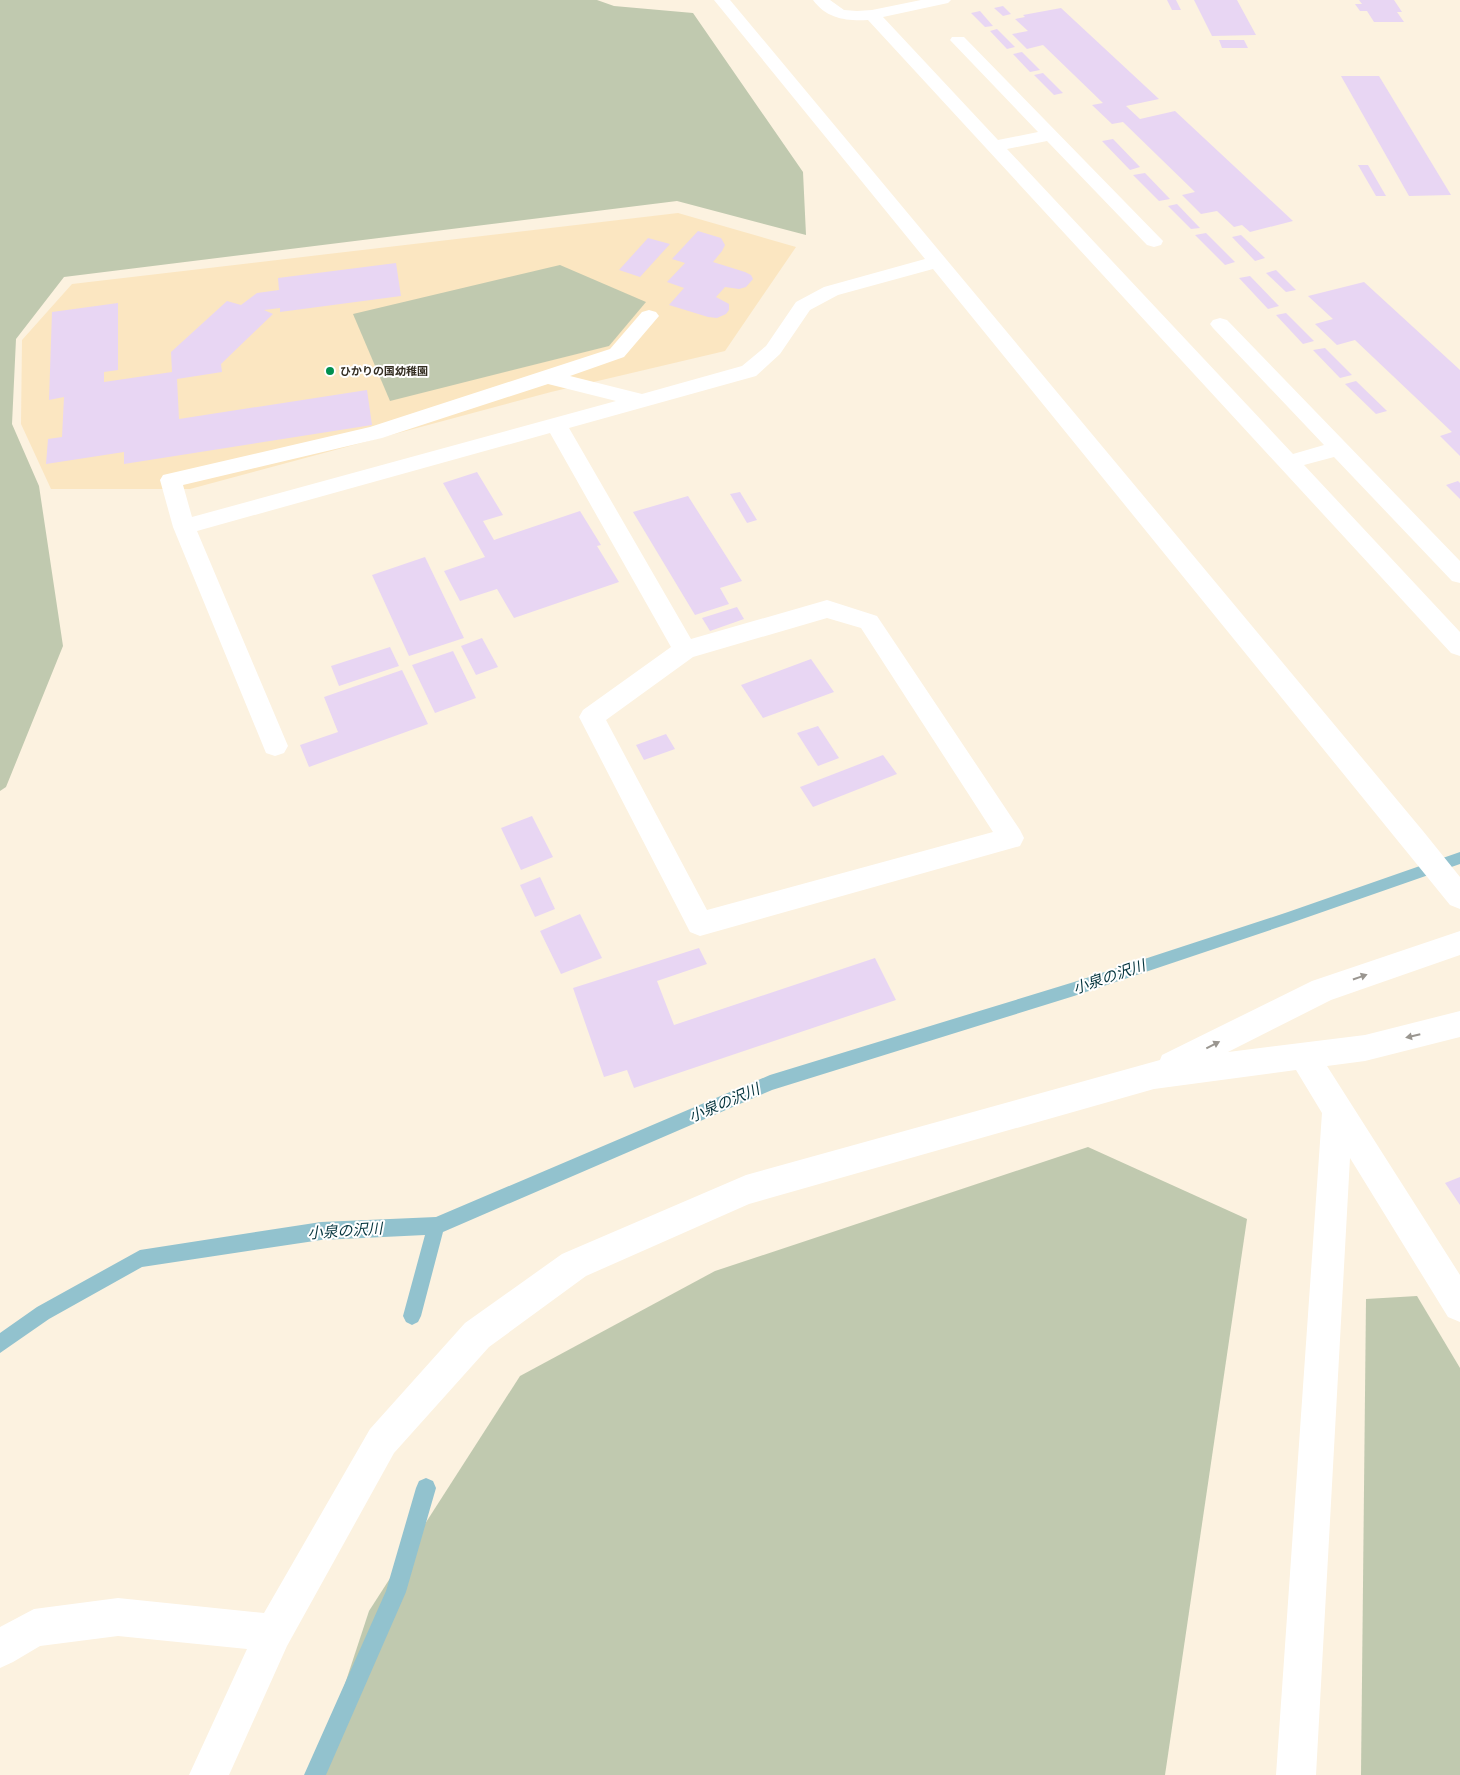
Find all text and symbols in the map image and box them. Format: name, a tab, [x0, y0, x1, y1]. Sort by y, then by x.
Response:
marker: ひかりの国幼稚園	[324, 365, 336, 377]
place label: ひかりの国幼稚園	[340, 365, 428, 378]
water label: 小泉の沢川	[1071, 956, 1149, 998]
one-way arrow	[1353, 973, 1368, 981]
one-way arrow	[1405, 1032, 1420, 1040]
one-way arrow	[1206, 1041, 1220, 1049]
water label: 小泉の沢川	[686, 1079, 764, 1126]
water label: 小泉の沢川	[307, 1219, 385, 1243]

